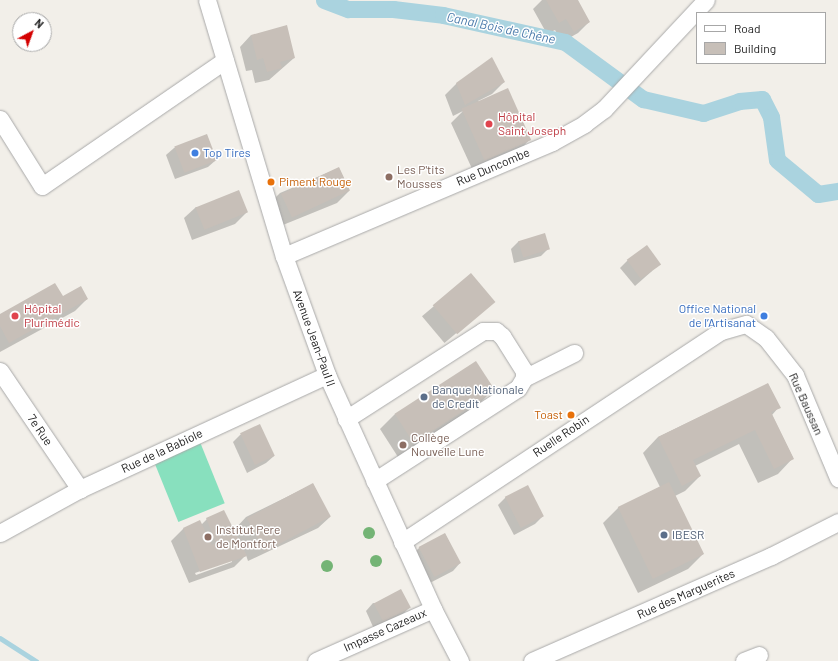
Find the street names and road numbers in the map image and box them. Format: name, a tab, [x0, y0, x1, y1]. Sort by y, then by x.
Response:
street label: Rue Duncombe	[454, 145, 532, 189]
street label: Avenue Jean-Paul II	[290, 288, 338, 388]
street label: Rue Baussan	[786, 371, 826, 437]
street label: 7e Rue	[24, 412, 56, 448]
street label: Ruelle Robin	[530, 412, 592, 460]
street label: Rue de la Babiole	[119, 426, 205, 476]
street label: Rue des Marguerites	[635, 566, 737, 622]
street label: Impasse Cazeaux	[341, 605, 429, 655]

